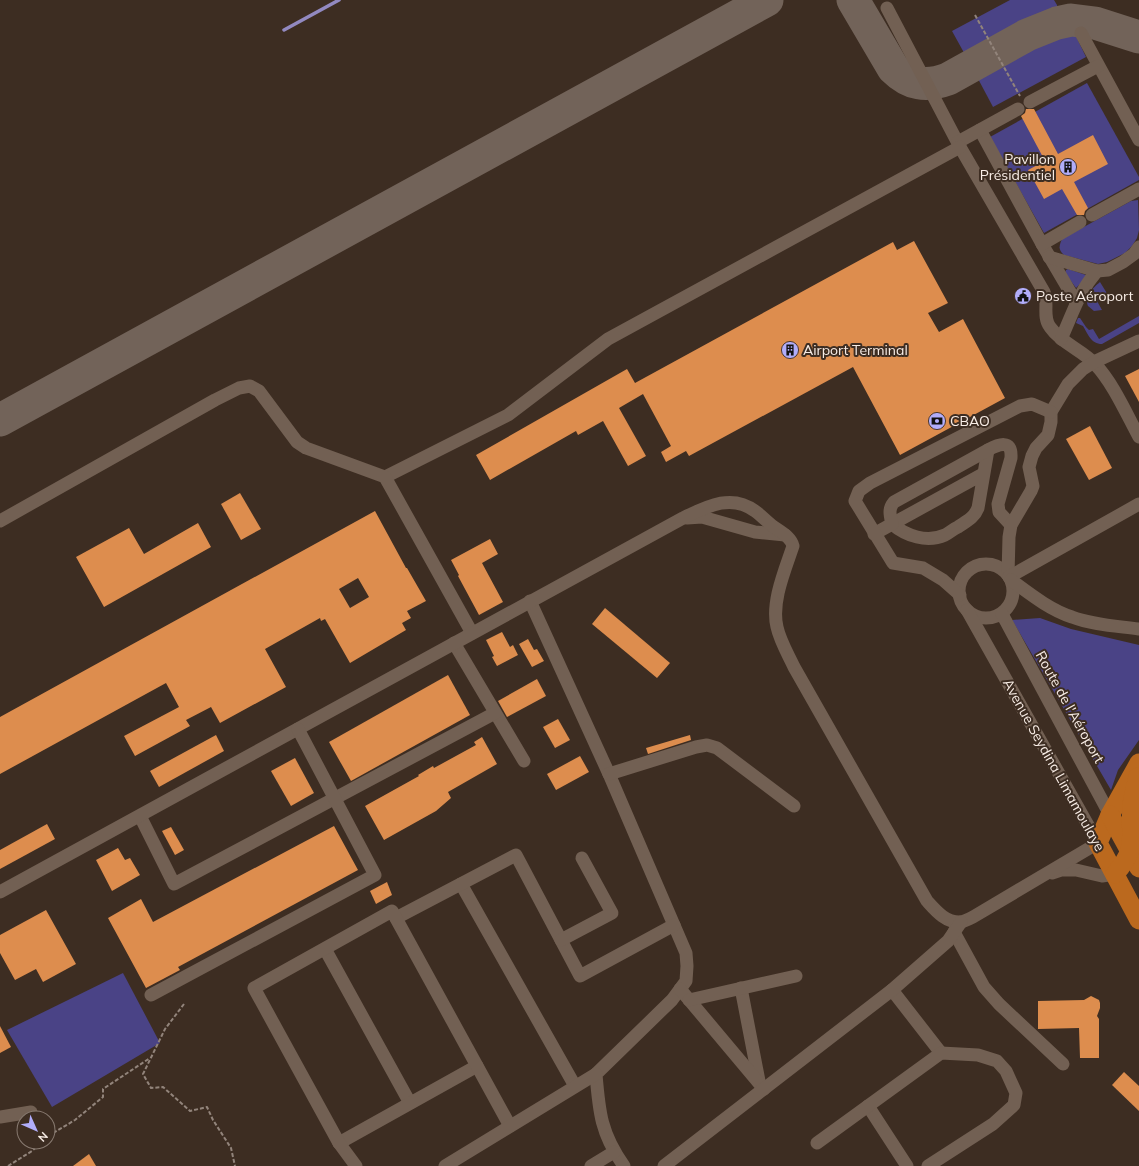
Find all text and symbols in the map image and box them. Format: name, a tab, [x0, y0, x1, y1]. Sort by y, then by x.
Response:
place label: Pavillon Présidentiel	[980, 150, 1055, 184]
building icon: Pavillon Présidentiel	[1058, 157, 1078, 177]
public building icon: Poste Aéroport	[1013, 286, 1033, 306]
place label: Poste Aéroport	[1036, 287, 1133, 305]
building icon: Airport Terminal	[780, 340, 800, 360]
place label: Airport Terminal	[803, 341, 908, 359]
bank icon: CBAO	[927, 411, 947, 431]
place label: CBAO	[950, 412, 990, 430]
street label: Route de l'Aéroport	[1032, 648, 1108, 766]
street label: Avenue Seydina Limamoulaye	[999, 676, 1109, 854]
north arrow	[16, 1110, 56, 1150]
text: N	[35, 1129, 51, 1145]

